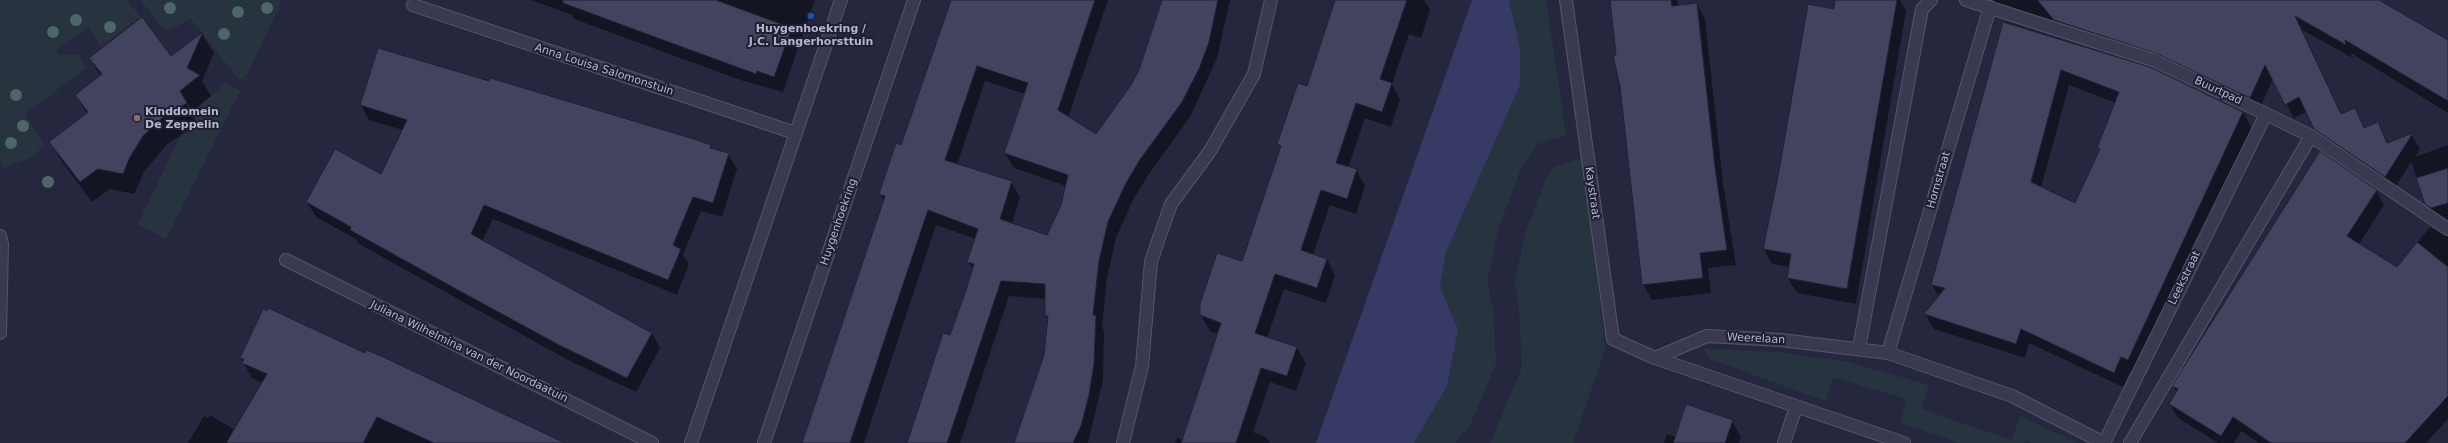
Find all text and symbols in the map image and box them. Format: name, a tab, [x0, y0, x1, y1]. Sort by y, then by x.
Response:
marker: Huygenhoekring / J.C. Langerhorsttuin	[806, 11, 816, 21]
place label: Huygenhoekring / J.C. Langerhorsttuin	[749, 22, 873, 48]
street label: Anna Louisa Salomonstuin	[533, 41, 675, 99]
street label: Buurtpad	[2192, 74, 2244, 108]
place label: Kinddomein De Zeppelin	[145, 105, 219, 131]
marker: Kinddomein De Zeppelin	[132, 113, 142, 123]
street label: Hornstraat	[1925, 150, 1953, 210]
street label: Kaystraat	[1582, 166, 1602, 220]
street label: Huygenhoekring	[818, 177, 860, 267]
street label: Leekstraat	[2166, 249, 2204, 307]
street label: Juliana Wilhelmina van der Noordaatuin	[368, 298, 570, 406]
street label: Weerelaan	[1727, 331, 1785, 347]

